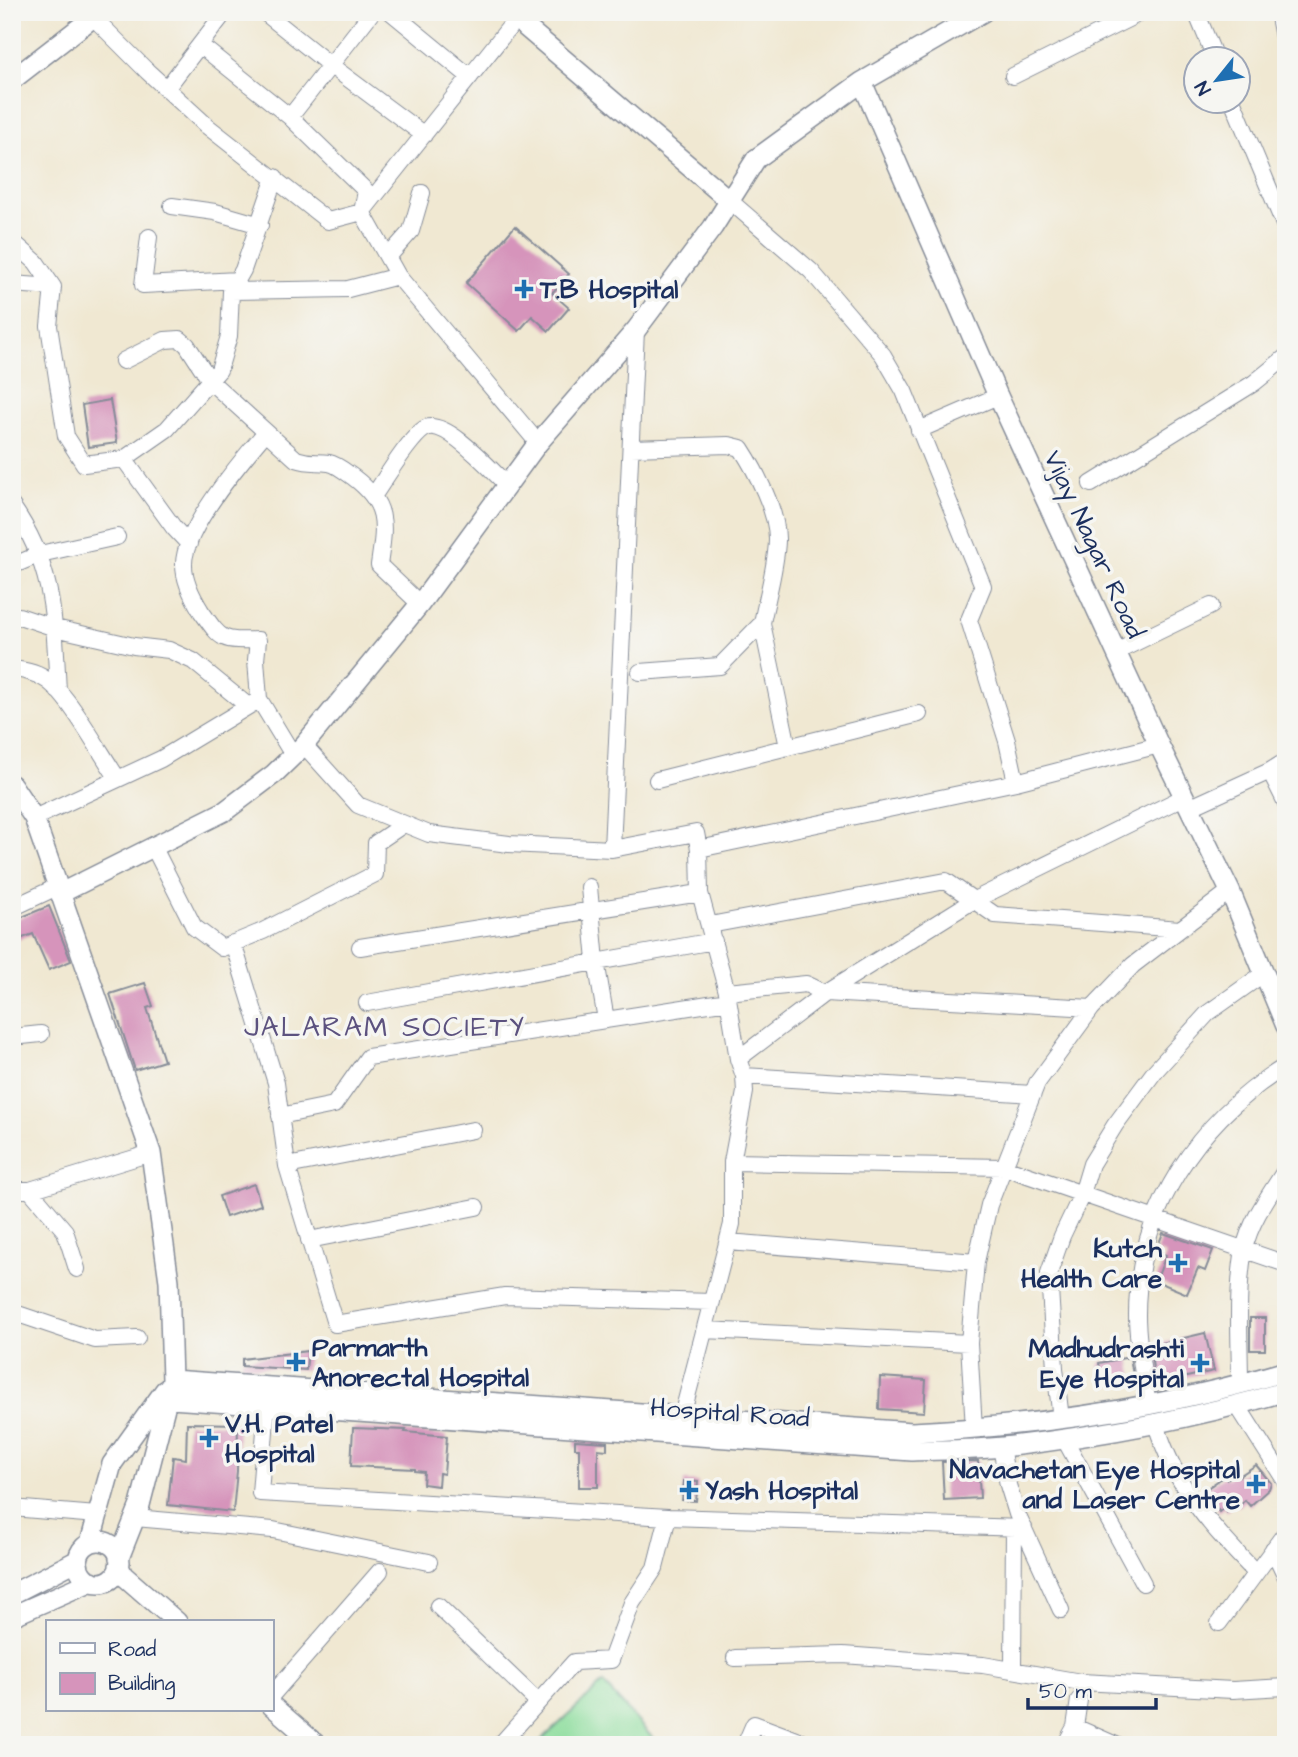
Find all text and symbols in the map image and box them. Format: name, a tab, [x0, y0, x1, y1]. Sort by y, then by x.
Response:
north arrow	[1182, 46, 1252, 116]
text: N	[1189, 76, 1218, 100]
place label: T.B Hospital	[539, 272, 678, 308]
marker: T.B Hospital	[514, 279, 534, 299]
street label: Vijay Nagar Road	[1033, 445, 1153, 645]
district label: JALARAM SOCIETY	[244, 1008, 526, 1047]
place label: Kutch Health Care	[1021, 1231, 1163, 1297]
marker: Kutch Health Care	[1168, 1253, 1188, 1273]
place label: Parmarth Anorectal Hospital	[312, 1330, 529, 1396]
place label: Madhudrashti Eye Hospital	[1029, 1331, 1184, 1400]
marker: Parmarth Anorectal Hospital	[286, 1352, 306, 1372]
marker: Madhudrashti Eye Hospital	[1190, 1353, 1210, 1373]
street label: Hospital Road	[649, 1389, 811, 1437]
place label: V.H. Patel Hospital	[224, 1406, 333, 1472]
marker: V.H. Patel Hospital	[199, 1428, 219, 1448]
place label: Navachetan Eye Hospital and Laser Centre	[949, 1452, 1240, 1518]
place label: Yash Hospital	[705, 1473, 858, 1509]
marker: Navachetan Eye Hospital and Laser Centre	[1246, 1474, 1266, 1494]
marker: Yash Hospital	[679, 1480, 699, 1500]
legend	[46, 1620, 273, 1712]
text: Road	[108, 1635, 156, 1664]
scale bar	[1028, 1666, 1156, 1710]
text: Building	[108, 1669, 176, 1700]
text: 50 m	[1039, 1677, 1093, 1706]

